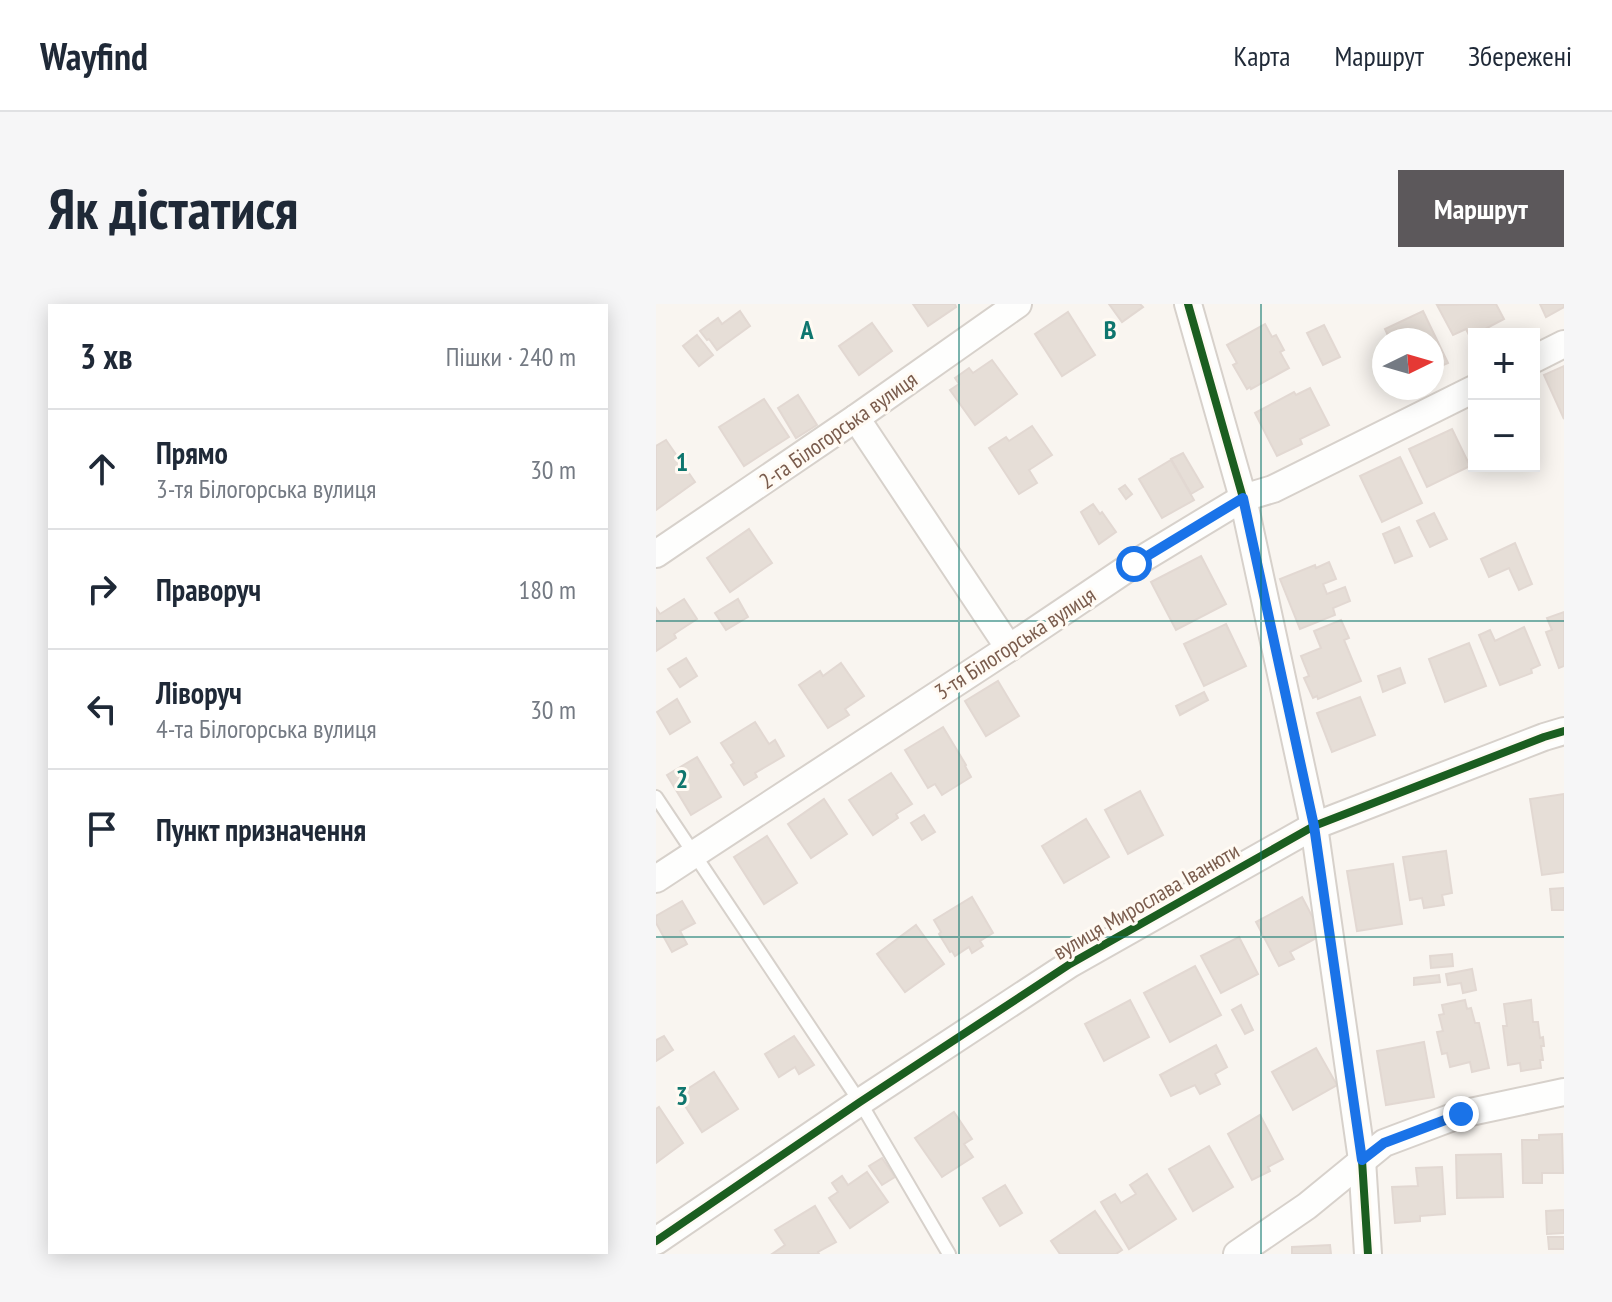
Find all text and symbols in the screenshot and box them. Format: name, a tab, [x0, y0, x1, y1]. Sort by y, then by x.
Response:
text: Wayfind	[40, 31, 148, 80]
text: Карта	[1234, 37, 1291, 74]
text: Маршрут	[1335, 37, 1424, 74]
text: Збережені	[1468, 37, 1572, 74]
button: Маршрут	[1398, 170, 1564, 247]
text: Як дістатися	[48, 172, 298, 244]
text: A	[799, 313, 814, 346]
text: B	[1104, 313, 1117, 346]
north arrow	[1372, 328, 1444, 400]
map controls	[1468, 328, 1540, 472]
button: +	[1468, 328, 1540, 400]
text: 3 хв	[80, 334, 132, 378]
text: Пішки · 240 m	[446, 340, 576, 373]
street label: 2-га Білогорська вулиця	[754, 365, 922, 495]
button: −	[1468, 400, 1540, 472]
text: Прямо	[156, 433, 228, 472]
text: 1	[676, 445, 688, 478]
icon: ahead	[80, 447, 124, 491]
text: 30 m	[530, 453, 576, 486]
text: 3-тя Білогорська вулиця	[156, 472, 376, 505]
route start	[1116, 546, 1152, 582]
icon: right	[80, 567, 124, 611]
text: Праворуч	[156, 570, 261, 609]
text: 180 m	[518, 573, 576, 606]
street label: 3-тя Білогорська вулиця	[929, 581, 1101, 705]
text: Ліворуч	[156, 673, 242, 712]
icon: left	[80, 687, 124, 731]
text: 30 m	[530, 693, 576, 726]
text: 4-та Білогорська вулиця	[156, 712, 377, 745]
text: 2	[676, 762, 688, 795]
icon: arrive	[80, 807, 124, 851]
text: Пункт призначення	[156, 810, 366, 849]
street label: вулиця Мирослава Іванюти	[1048, 836, 1244, 966]
text: 3	[676, 1079, 688, 1112]
route end	[1443, 1096, 1479, 1132]

